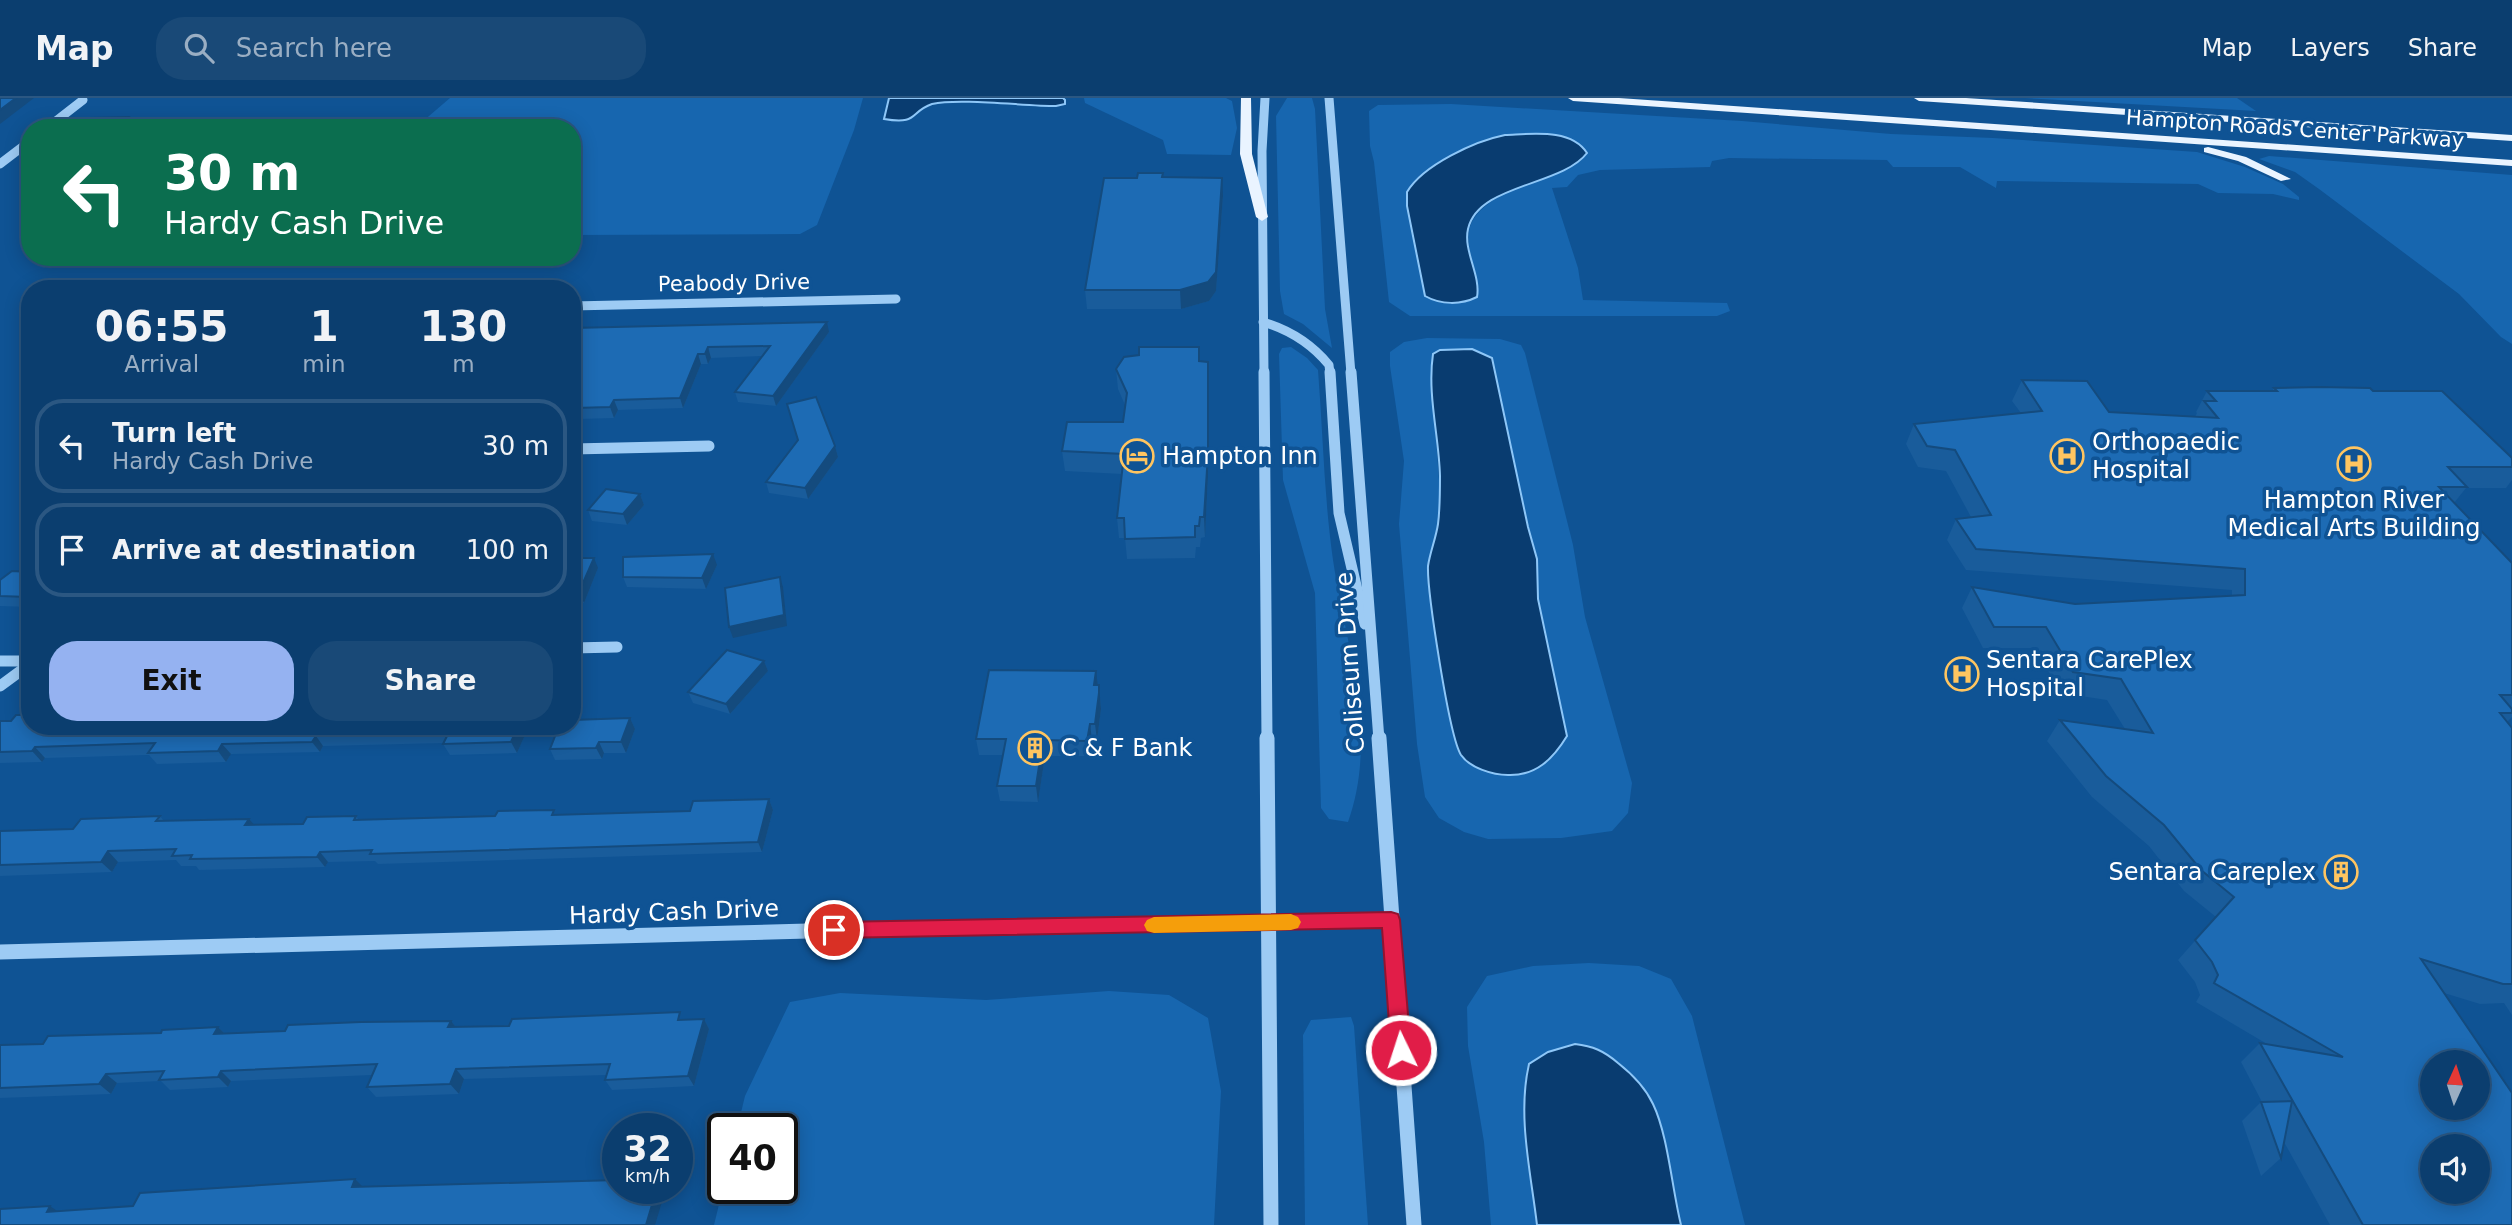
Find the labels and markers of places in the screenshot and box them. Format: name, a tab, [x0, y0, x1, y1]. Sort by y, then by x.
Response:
place label: Orthopaedic Hospital	[2092, 428, 2240, 484]
hotel icon: Hampton Inn	[1118, 437, 1156, 475]
hospital icon: Orthopaedic Hospital	[2048, 437, 2086, 475]
place label: Hampton Inn	[1162, 442, 1318, 470]
hospital icon: Hampton River Medical Arts Building	[2335, 445, 2373, 483]
place label: Hampton River Medical Arts Building	[2228, 486, 2480, 542]
place label: Sentara CarePlex Hospital	[1986, 646, 2193, 702]
hospital icon: Sentara CarePlex Hospital	[1943, 655, 1981, 693]
building icon: C & F Bank	[1016, 729, 1054, 767]
place label: C & F Bank	[1060, 734, 1193, 762]
building icon: Sentara Careplex	[2322, 853, 2360, 891]
place label: Sentara Careplex	[2108, 858, 2316, 886]
pin	[804, 900, 864, 960]

